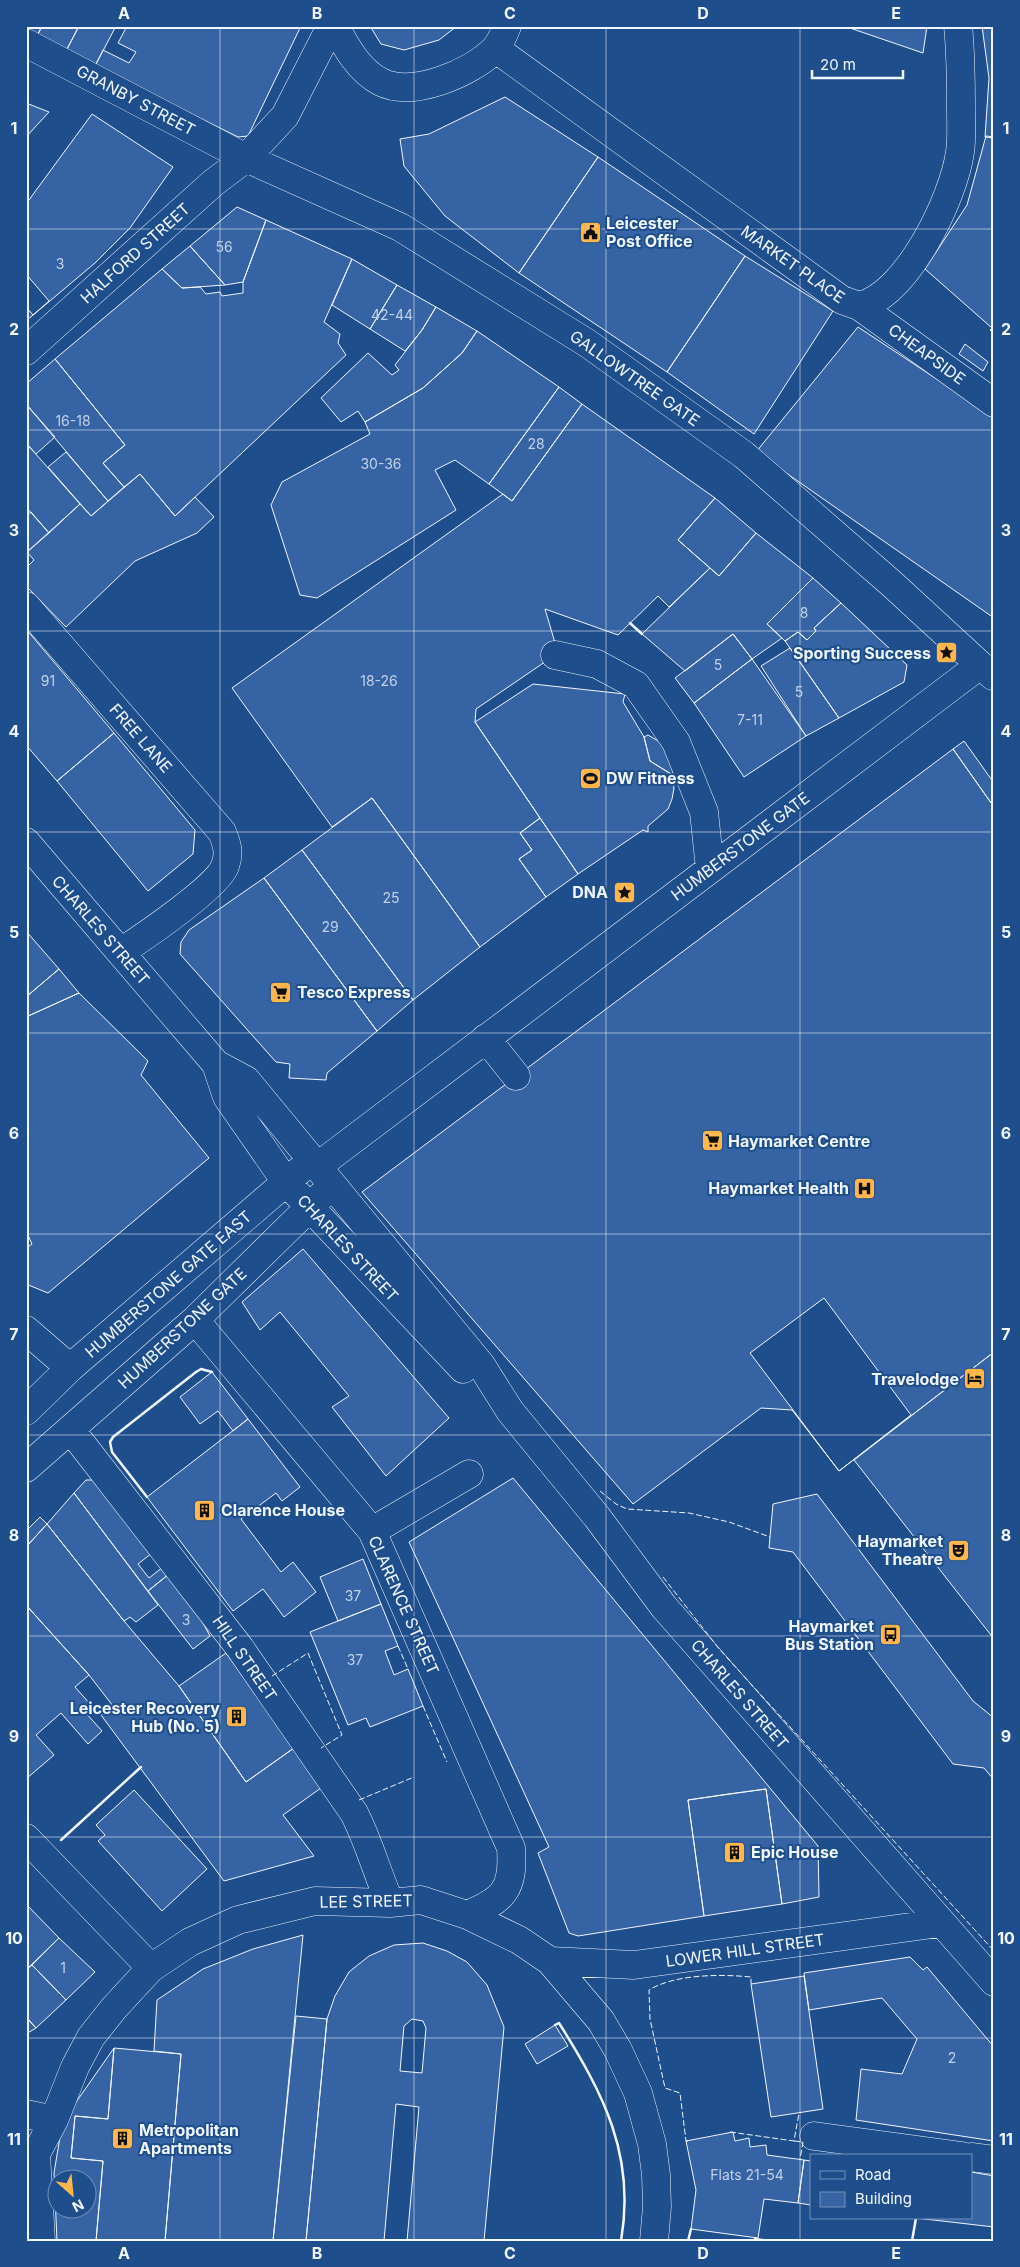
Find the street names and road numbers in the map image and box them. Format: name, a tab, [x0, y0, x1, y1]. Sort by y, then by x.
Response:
street label: GRANBY STREET	[73, 60, 199, 140]
street label: HALFORD STREET	[76, 199, 194, 307]
street label: MARKET PLACE	[737, 221, 849, 307]
street label: CHEAPSIDE	[885, 319, 969, 389]
street label: GALLOWTREE GATE	[566, 326, 704, 430]
street label: FREE LANE	[105, 699, 177, 777]
street label: HUMBERSTONE GATE	[667, 787, 813, 905]
street label: CHARLES STREET	[48, 871, 154, 989]
street label: CHARLES STREET	[293, 1190, 403, 1306]
street label: HUMBERSTONE GATE EAST	[81, 1207, 255, 1361]
street label: HUMBERSTONE GATE	[114, 1264, 250, 1392]
street label: CLARENCE STREET	[364, 1532, 444, 1678]
street label: HILL STREET	[208, 1612, 282, 1704]
street label: CHARLES STREET	[687, 1635, 793, 1753]
street label: LEE STREET	[319, 1890, 413, 1912]
street label: LOWER HILL STREET	[664, 1929, 826, 1971]

